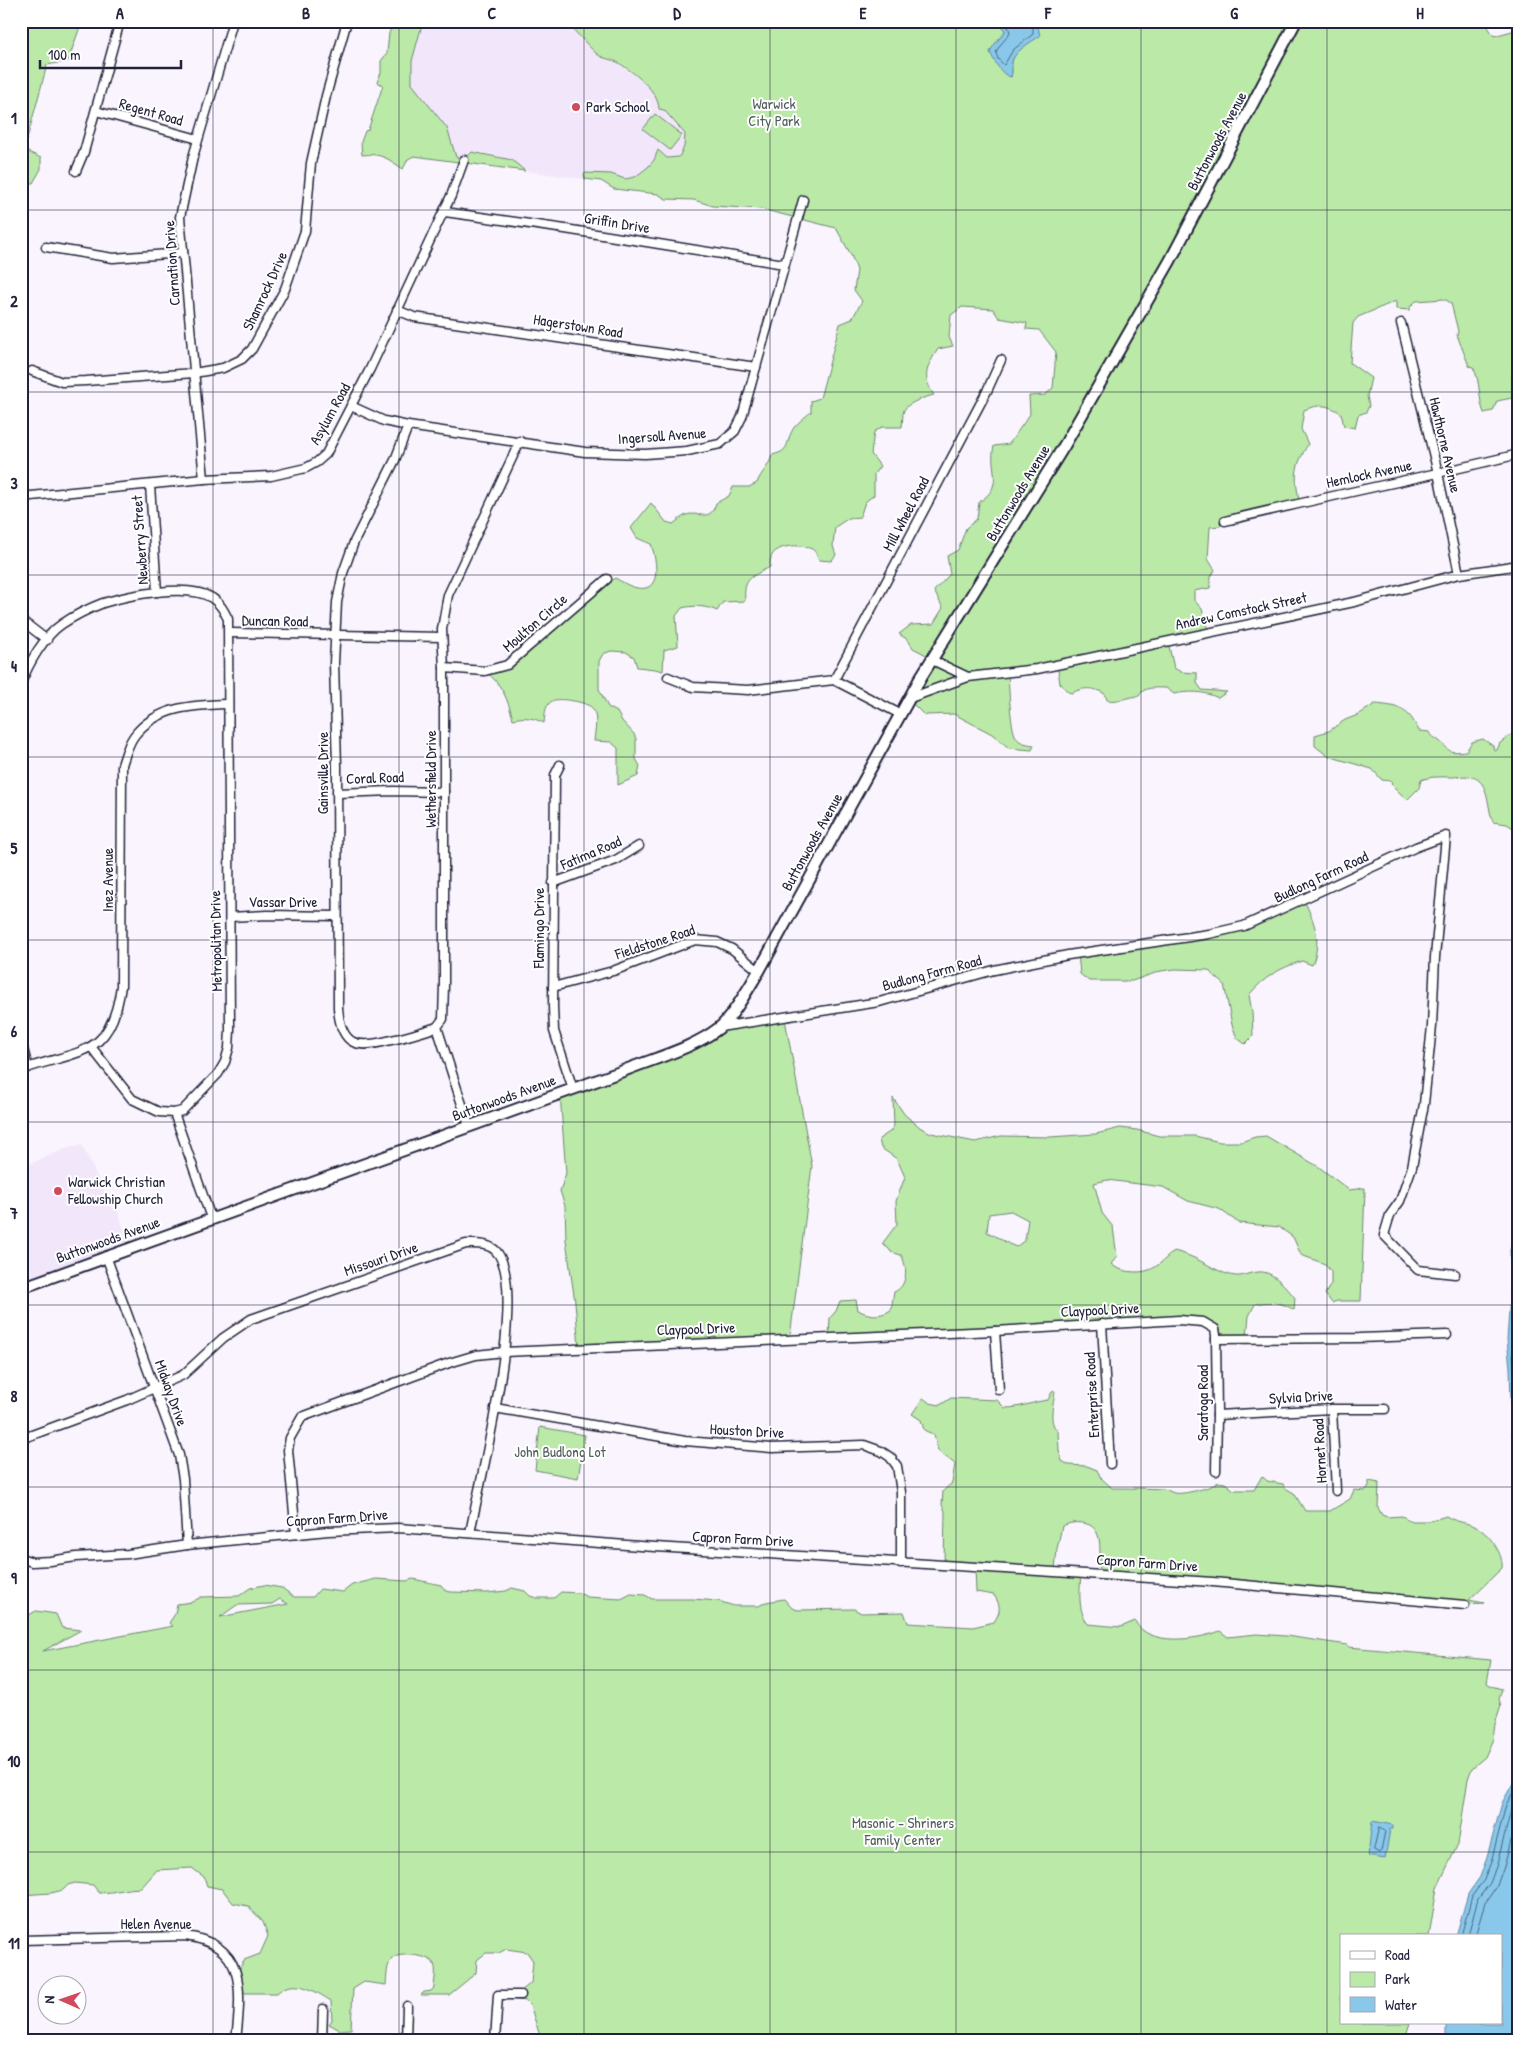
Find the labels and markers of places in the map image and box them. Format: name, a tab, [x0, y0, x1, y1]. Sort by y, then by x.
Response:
place label: Park School	[586, 96, 650, 117]
marker: Park School	[570, 101, 582, 113]
place label: Warwick Christian Fellowship Church	[67, 1171, 166, 1209]
marker: Warwick Christian Fellowship Church	[52, 1185, 64, 1197]

